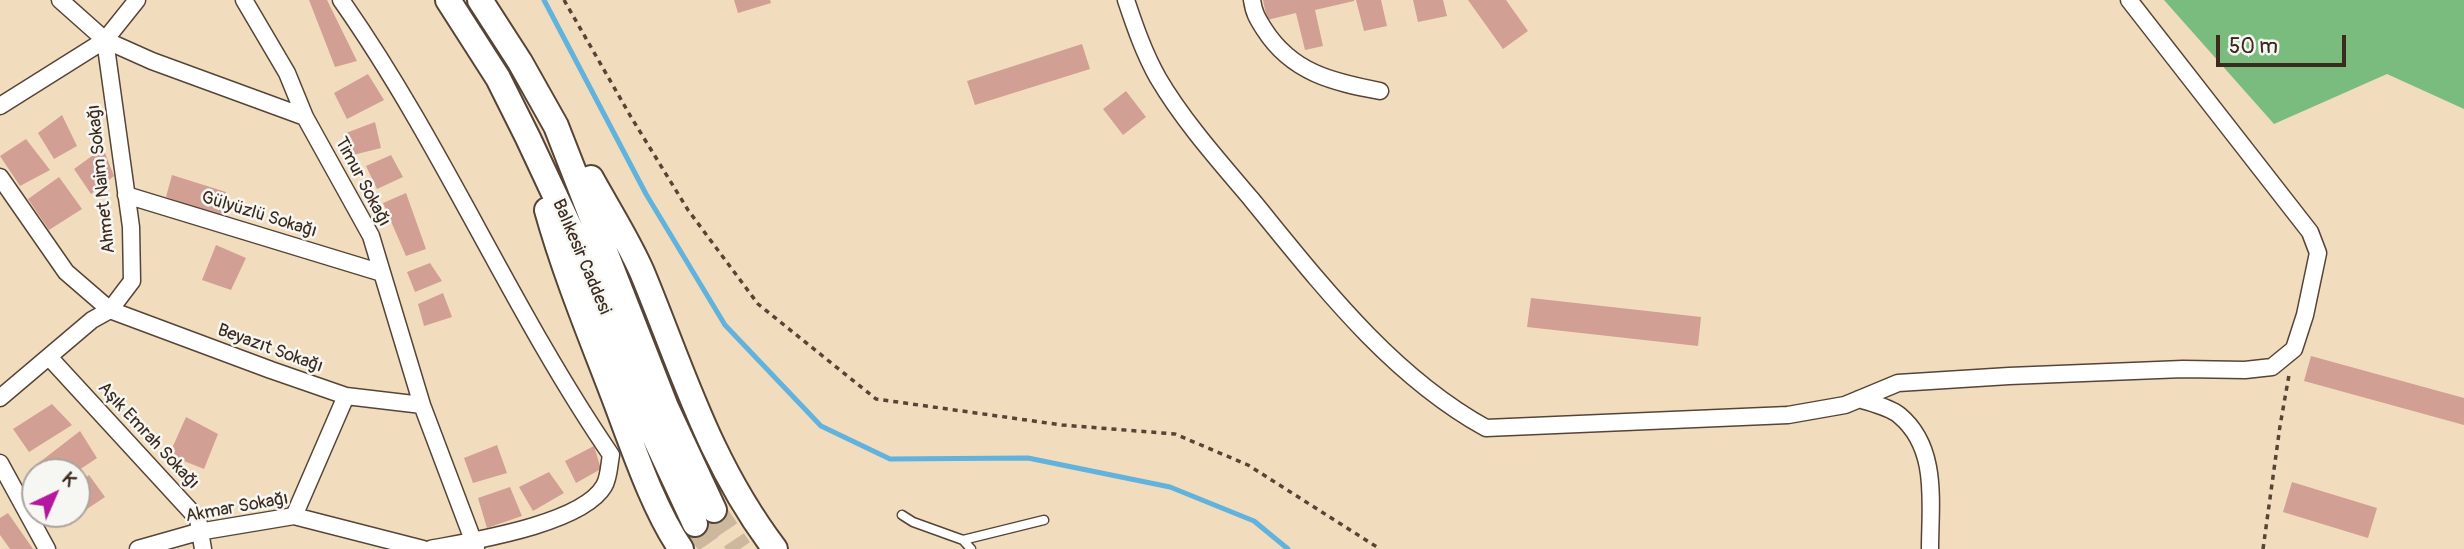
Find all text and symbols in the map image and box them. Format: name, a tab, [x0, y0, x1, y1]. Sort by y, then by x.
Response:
scale bar	[2219, 21, 2348, 65]
text: 50 m	[2229, 33, 2278, 60]
street label: Ahmet Naim Sokağı	[83, 103, 121, 255]
street label: Timur Sokağı	[329, 133, 395, 231]
street label: Gülyüzlü Sokağı	[199, 187, 319, 243]
street label: Balıkesir Caddesi	[547, 196, 615, 318]
street label: Beyazıt Sokağı	[214, 320, 326, 378]
street label: Aşık Emrah Sokağı	[93, 378, 203, 494]
north arrow	[21, 458, 91, 528]
text: K	[57, 467, 82, 492]
street label: Akmar Sokağı	[184, 488, 290, 528]

